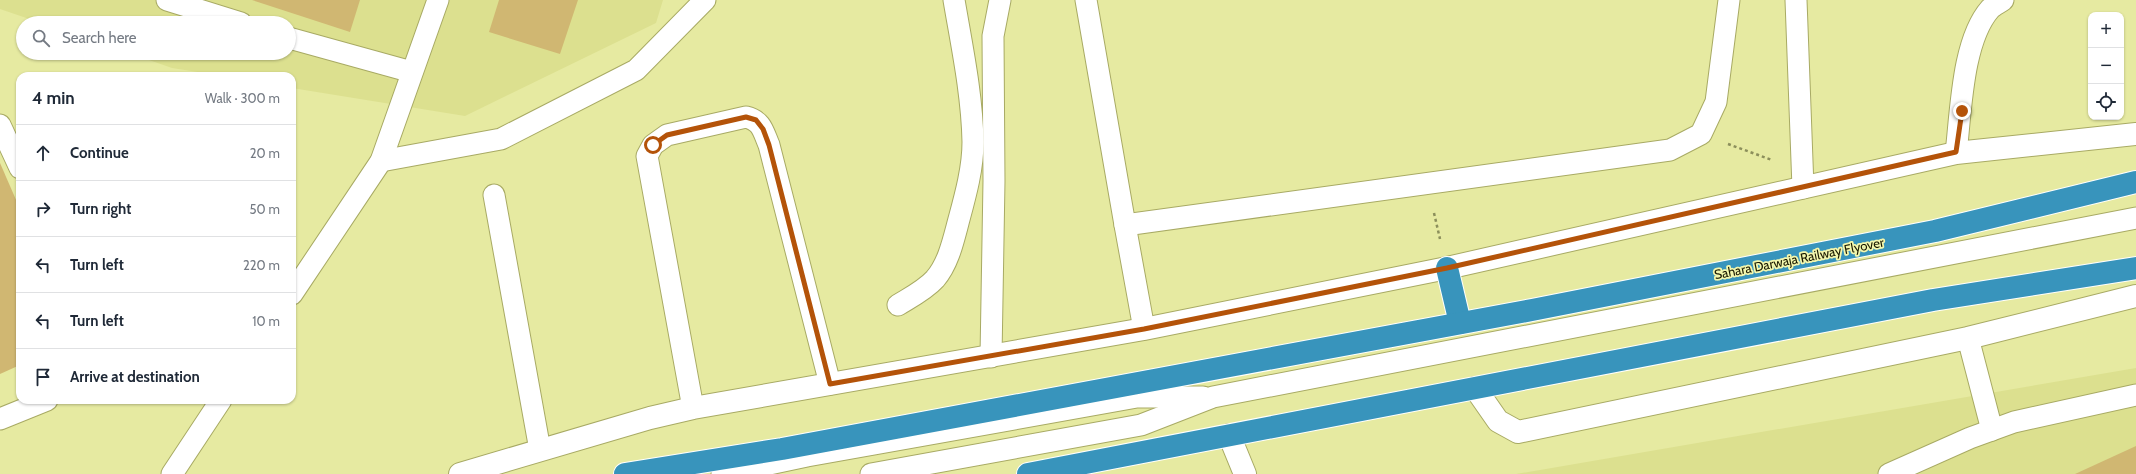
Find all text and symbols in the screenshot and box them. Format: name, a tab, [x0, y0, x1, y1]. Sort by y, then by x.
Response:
map controls	[2088, 12, 2124, 120]
button: +	[2088, 12, 2124, 48]
search box	[16, 16, 296, 60]
icon: search	[30, 27, 52, 49]
text: Search here	[62, 29, 137, 47]
button: −	[2088, 48, 2124, 84]
button: locate	[2088, 84, 2124, 120]
text: 4 min	[32, 88, 75, 108]
text: Walk · 300 m	[205, 90, 280, 106]
route end	[1953, 102, 1971, 120]
route start	[644, 136, 662, 154]
icon: ahead	[32, 142, 54, 164]
text: Continue	[70, 144, 129, 162]
text: 20 m	[250, 145, 280, 161]
icon: right	[32, 198, 54, 220]
text: Turn right	[70, 200, 131, 218]
text: 50 m	[250, 201, 280, 217]
street label: Sahara Darwaja Railway Flyover	[1713, 234, 1886, 283]
icon: left	[32, 254, 54, 276]
text: Turn left	[70, 256, 124, 274]
text: 220 m	[243, 257, 280, 273]
icon: left	[32, 310, 54, 332]
text: Turn left	[70, 312, 124, 330]
text: 10 m	[252, 313, 280, 329]
icon: arrive	[32, 366, 54, 388]
text: Arrive at destination	[70, 368, 200, 386]

